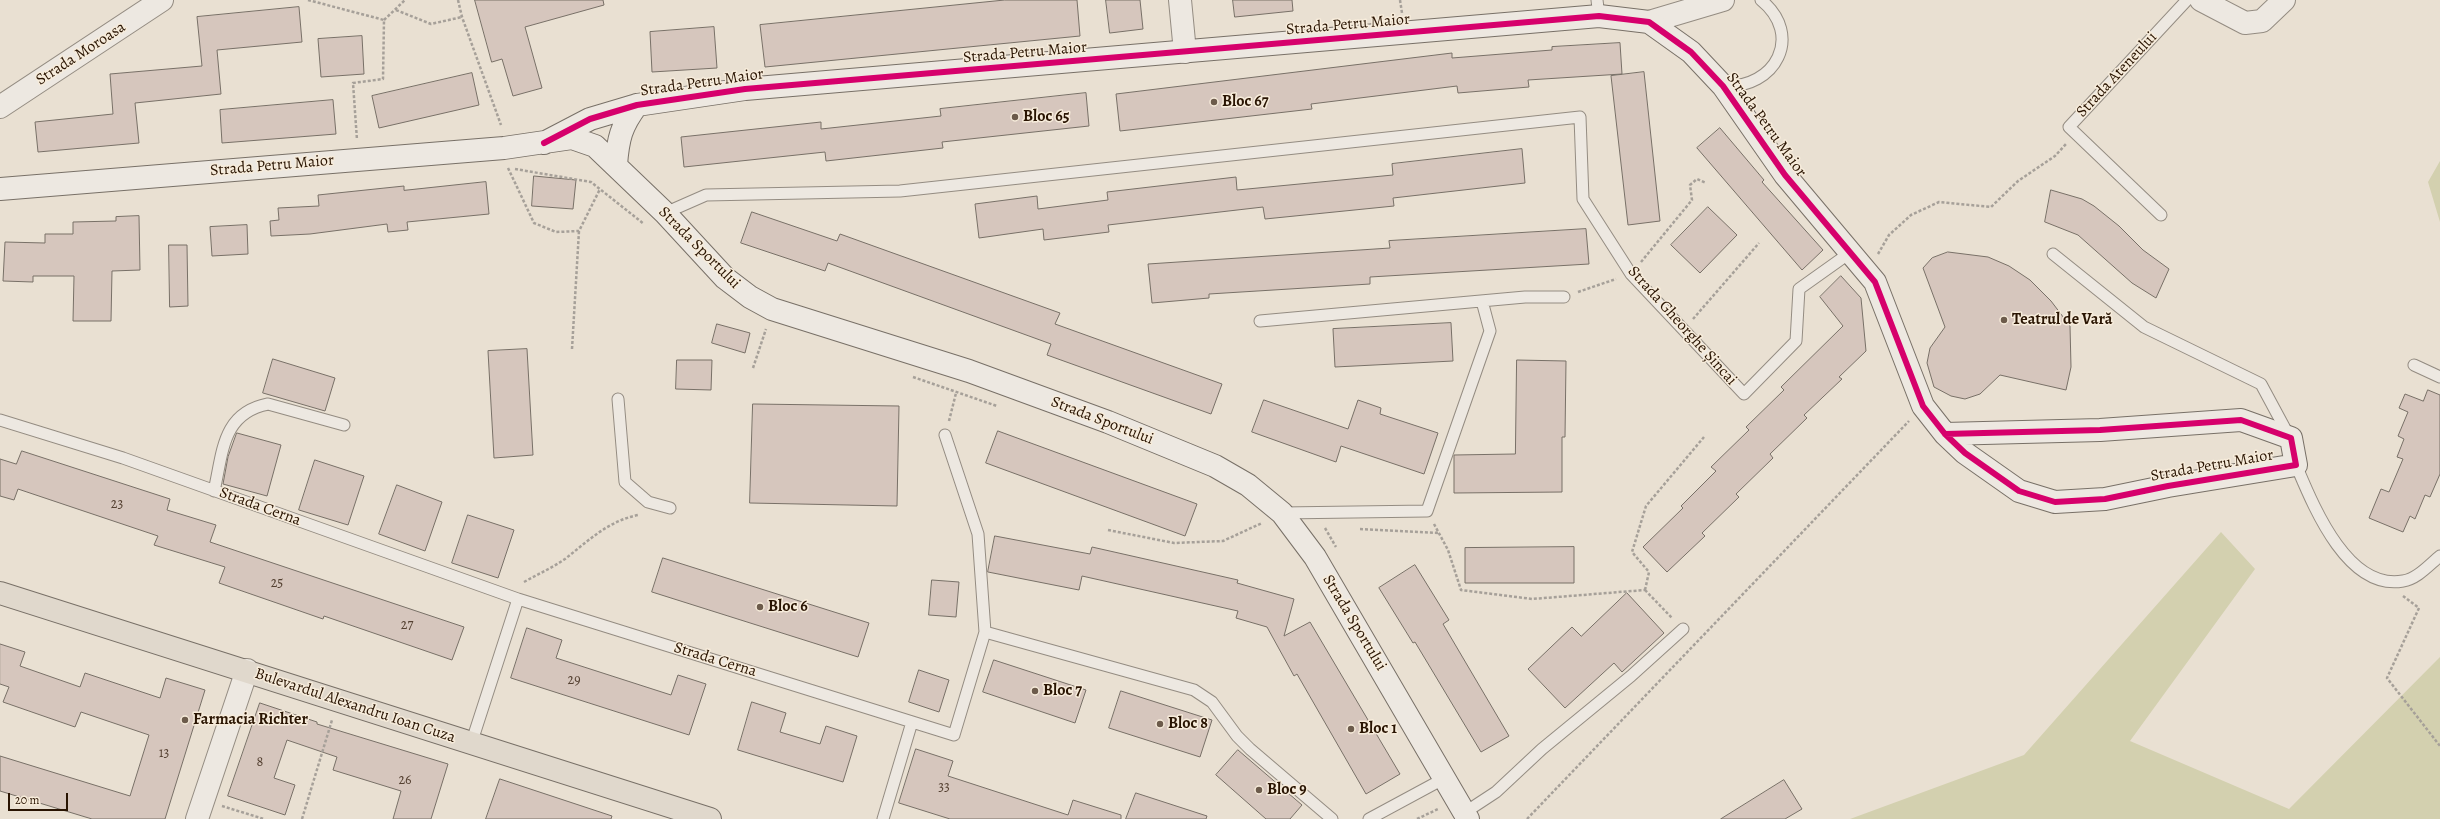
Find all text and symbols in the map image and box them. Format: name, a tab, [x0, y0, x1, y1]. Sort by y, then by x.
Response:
street label: Strada Petru Maior	[1285, 10, 1411, 40]
street label: Strada Moroasa	[33, 18, 129, 90]
street label: Strada Ateneului	[2073, 28, 2161, 122]
street label: Strada Petru Maior	[962, 38, 1088, 68]
street label: Strada Petru Maior	[639, 65, 765, 101]
street label: Strada Petru Maior	[1722, 69, 1810, 181]
place label: Bloc 67	[1222, 92, 1268, 112]
marker: Bloc 67	[1209, 97, 1219, 107]
place label: Bloc 65	[1023, 107, 1069, 127]
marker: Bloc 65	[1010, 112, 1020, 122]
street label: Strada Petru Maior	[209, 151, 335, 181]
street label: Strada Sportului	[654, 203, 744, 293]
street label: Strada Gheorghe Șincai	[1623, 262, 1741, 390]
place label: Teatrul de Vară	[2012, 310, 2112, 330]
marker: Teatrul de Vară	[1999, 315, 2009, 325]
street label: Strada Sportului	[1048, 393, 1156, 449]
street label: Strada Petru Maior	[2149, 446, 2275, 486]
street label: Strada Cerna	[216, 483, 304, 531]
house number: 23	[111, 497, 123, 513]
street label: Strada Sportului	[1318, 572, 1390, 674]
house number: 25	[271, 576, 283, 592]
place label: Bloc 6	[768, 597, 808, 617]
marker: Bloc 6	[755, 602, 765, 612]
house number: 27	[401, 618, 413, 634]
street label: Strada Cerna	[671, 638, 759, 682]
street label: Bulevardul Alexandru Ioan Cuza	[252, 664, 458, 748]
house number: 29	[567, 673, 581, 689]
place label: Bloc 7	[1043, 681, 1082, 701]
marker: Bloc 7	[1030, 686, 1040, 696]
place label: Farmacia Richter	[193, 710, 308, 730]
place label: Bloc 8	[1168, 714, 1208, 734]
marker: Farmacia Richter	[180, 715, 190, 725]
marker: Bloc 8	[1155, 719, 1165, 729]
place label: Bloc 1	[1359, 719, 1397, 739]
marker: Bloc 1	[1346, 724, 1356, 734]
house number: 13	[159, 746, 169, 762]
house number: 8	[257, 755, 263, 771]
house number: 26	[398, 773, 412, 789]
house number: 33	[938, 780, 950, 796]
place label: Bloc 9	[1267, 780, 1307, 800]
scale bar	[10, 785, 70, 811]
marker: Bloc 9	[1254, 785, 1264, 795]
text: 20 m	[15, 792, 39, 808]

